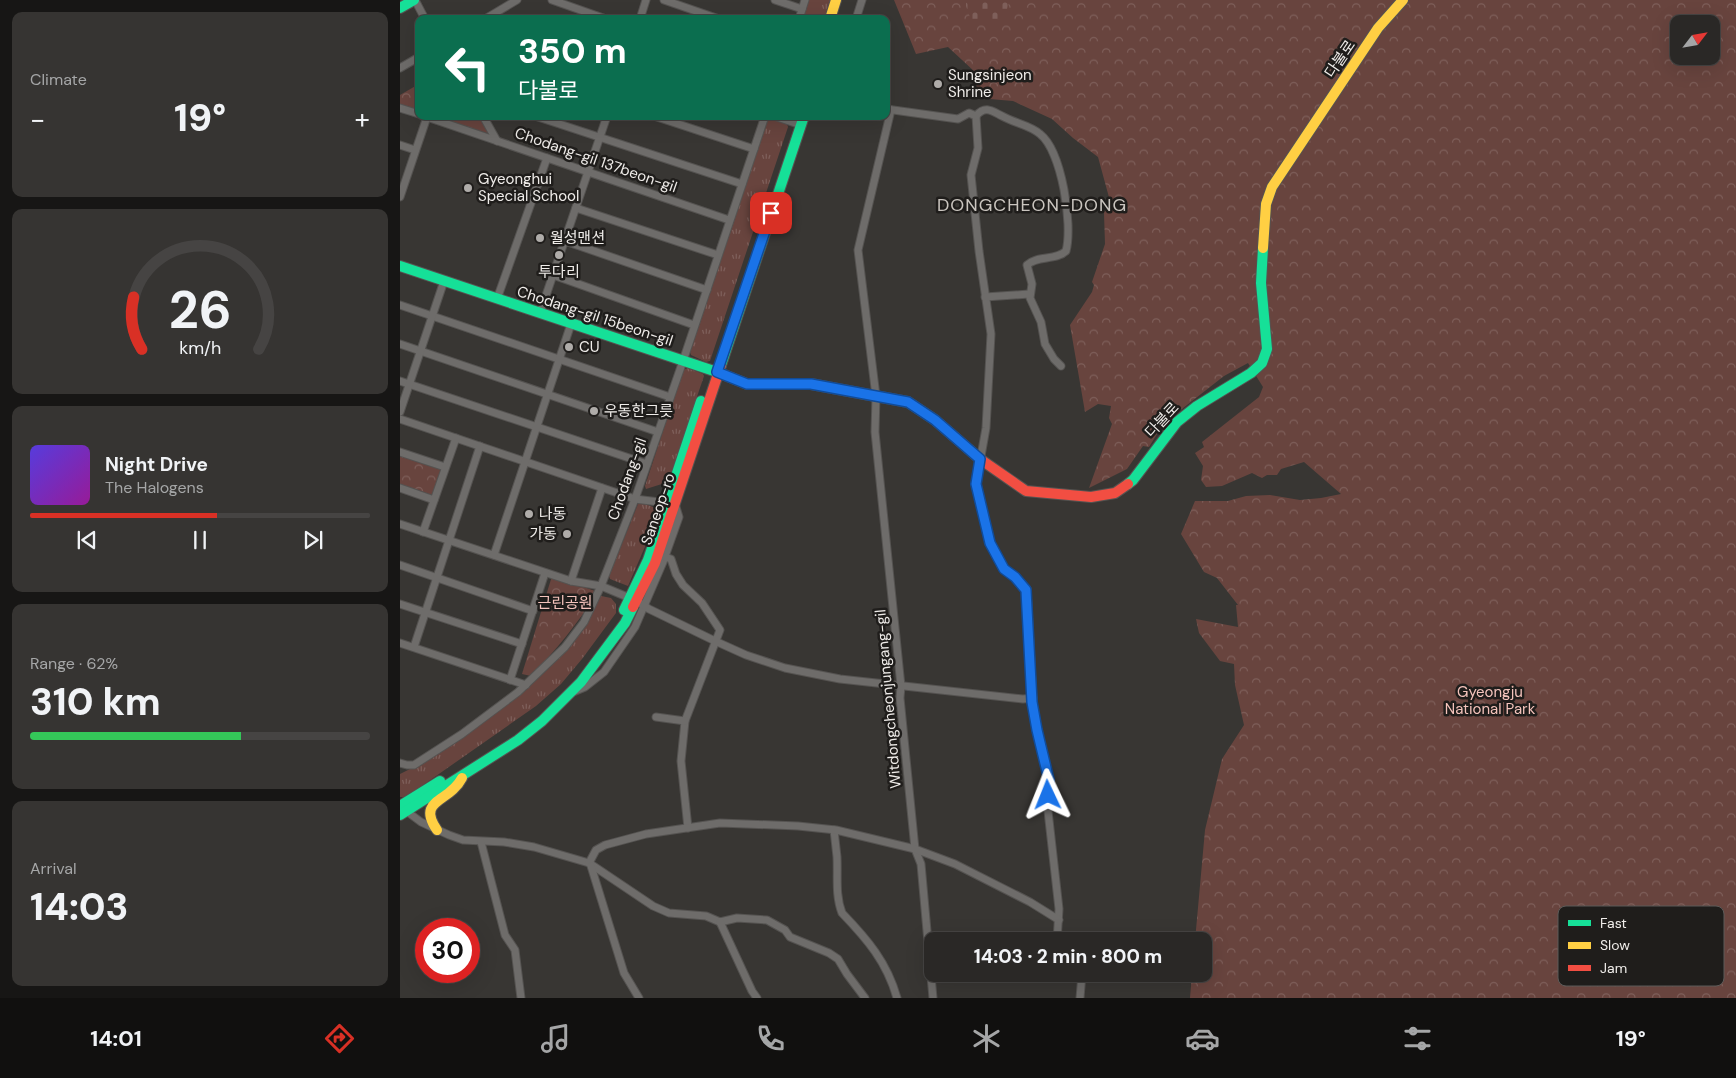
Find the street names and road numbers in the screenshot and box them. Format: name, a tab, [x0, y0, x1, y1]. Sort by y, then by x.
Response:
street label: 다불로	[1320, 36, 1360, 82]
street label: Chodang-gil 137beon-gil	[512, 123, 680, 197]
street label: Chodang-gil 15beon-gil	[514, 281, 676, 351]
street label: 다불로	[1141, 398, 1183, 442]
street label: Chodang-gil	[603, 435, 651, 523]
street label: Saneop-ro	[636, 470, 680, 548]
street label: Witdongcheonjungang-gil	[870, 609, 906, 789]

